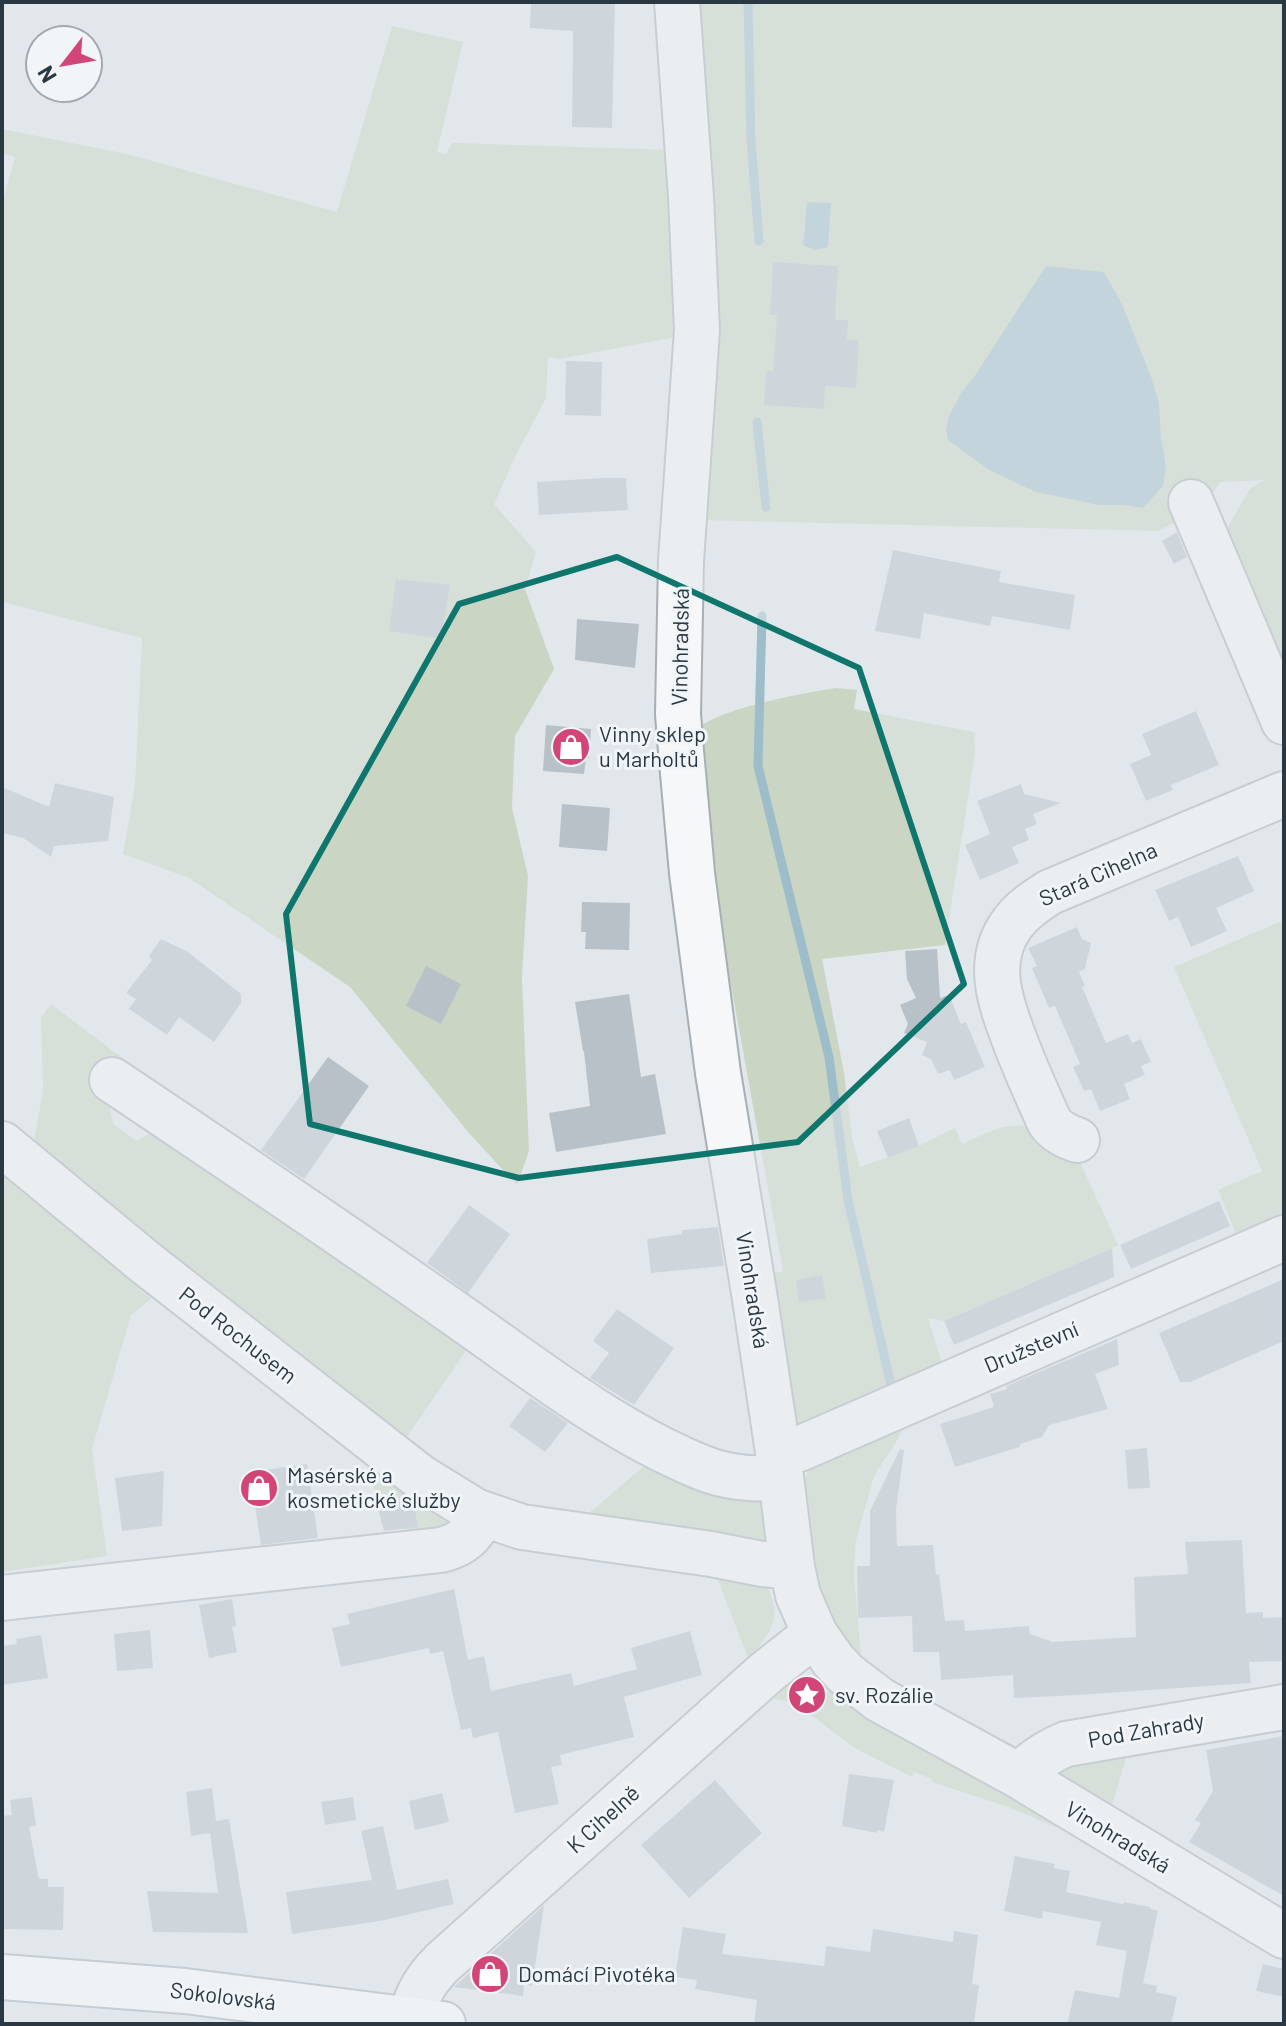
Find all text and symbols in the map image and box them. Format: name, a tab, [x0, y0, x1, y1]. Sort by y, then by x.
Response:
north arrow	[24, 24, 104, 104]
text: N	[31, 62, 61, 88]
street label: Vinohradská	[665, 588, 693, 706]
place label: Vinny sklep u Marholtů	[599, 720, 706, 771]
shop icon: Vinny sklep u Marholtů	[550, 726, 592, 768]
street label: Stará Cihelna	[1035, 836, 1161, 911]
street label: Vinohradská	[732, 1230, 776, 1350]
street label: Pod Rochusem	[175, 1280, 303, 1388]
street label: Družstevní	[980, 1314, 1082, 1378]
place label: Masérské a kosmetické služby	[287, 1461, 461, 1512]
shop icon: Masérské a kosmetické služby	[238, 1467, 280, 1509]
place icon: sv. Rozálie	[786, 1674, 828, 1716]
place label: sv. Rozálie	[835, 1681, 934, 1707]
street label: Pod Zahrady	[1086, 1706, 1206, 1752]
street label: K Cihelně	[561, 1779, 644, 1858]
street label: Vinohradská	[1061, 1795, 1176, 1878]
shop icon: Domácí Pivotéka	[469, 1953, 511, 1995]
place label: Domácí Pivotéka	[518, 1960, 675, 1986]
street label: Sokolovská	[169, 1976, 278, 2014]

